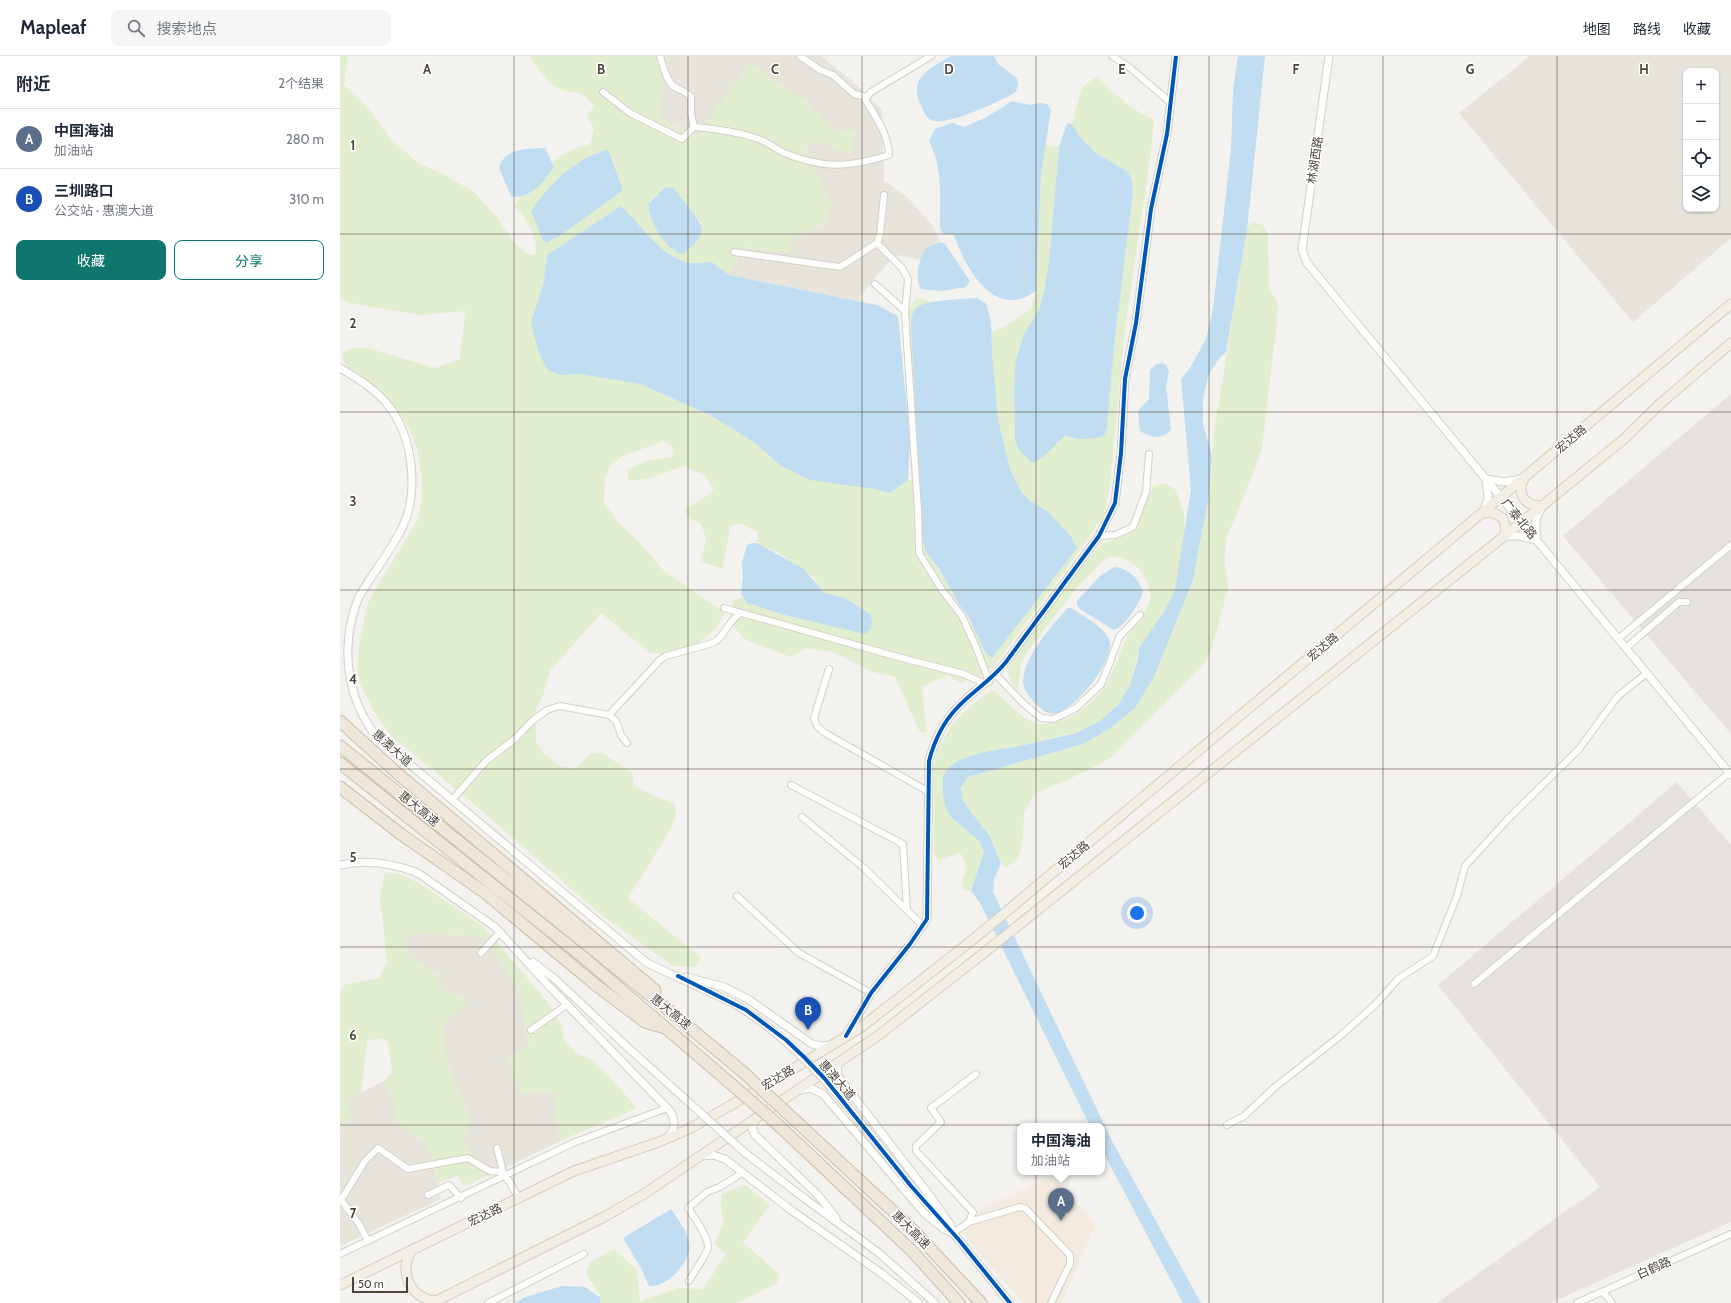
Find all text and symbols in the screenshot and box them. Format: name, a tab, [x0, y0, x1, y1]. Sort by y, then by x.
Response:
search box	[111, 10, 391, 46]
text: Mapleaf	[20, 16, 87, 39]
icon: search	[125, 17, 147, 39]
text: 搜索地点	[157, 20, 217, 38]
text: 地图	[1583, 20, 1611, 38]
text: 路线	[1633, 20, 1661, 38]
text: 收藏	[1683, 20, 1711, 38]
text: A	[423, 61, 432, 77]
text: B	[597, 61, 605, 77]
text: C	[771, 61, 779, 77]
text: D	[944, 61, 954, 77]
text: E	[1118, 61, 1126, 77]
text: F	[1293, 61, 1300, 77]
text: G	[1466, 61, 1475, 77]
text: H	[1639, 61, 1649, 77]
map controls	[1683, 68, 1719, 212]
button: +	[1683, 68, 1719, 104]
text: 附近	[16, 74, 50, 94]
text: 2个结果	[278, 75, 324, 91]
button: −	[1683, 104, 1719, 140]
text: 中国海油	[54, 122, 114, 140]
text: A	[25, 131, 33, 147]
text: 280 m	[286, 131, 324, 147]
street label: 林湖西路	[1304, 135, 1325, 185]
text: 1	[351, 137, 355, 153]
button: locate	[1683, 140, 1719, 176]
text: 加油站	[54, 142, 93, 158]
button: layers	[1683, 176, 1719, 212]
text: 三圳路口	[54, 182, 114, 200]
text: B	[25, 191, 33, 207]
text: 310 m	[289, 191, 324, 207]
text: 公交站 · 惠澳大道	[54, 202, 154, 218]
button: 收藏	[16, 240, 166, 280]
button: 分享	[174, 240, 324, 280]
text: 2	[350, 315, 357, 331]
street label: 宏达路	[1552, 421, 1589, 456]
text: 3	[349, 493, 357, 509]
street label: 广泰北路	[1498, 495, 1540, 542]
street label: 宏达路	[1304, 629, 1341, 664]
text: 4	[349, 671, 357, 687]
street label: 惠澳大道	[369, 726, 415, 769]
street label: 惠大高速	[396, 788, 443, 830]
street label: 宏达路	[1055, 837, 1092, 872]
text: 5	[350, 849, 357, 865]
your location	[1127, 903, 1147, 923]
street label: 惠大高速	[648, 991, 695, 1033]
pin: B	[795, 997, 821, 1030]
text: 6	[349, 1027, 357, 1043]
street label: 惠澳大道	[816, 1057, 859, 1103]
street label: 宏达路	[758, 1062, 797, 1093]
popup	[1017, 1123, 1105, 1175]
text: 中国海油	[1031, 1132, 1091, 1150]
text: 加油站	[1031, 1152, 1070, 1168]
pin: A	[1048, 1188, 1074, 1221]
street label: 宏达路	[465, 1200, 504, 1229]
text: 7	[350, 1205, 357, 1221]
street label: 惠大高速	[889, 1207, 934, 1252]
street label: 白鹤路	[1634, 1253, 1673, 1282]
scale bar	[352, 1275, 408, 1294]
text: 50 m	[358, 1277, 384, 1291]

